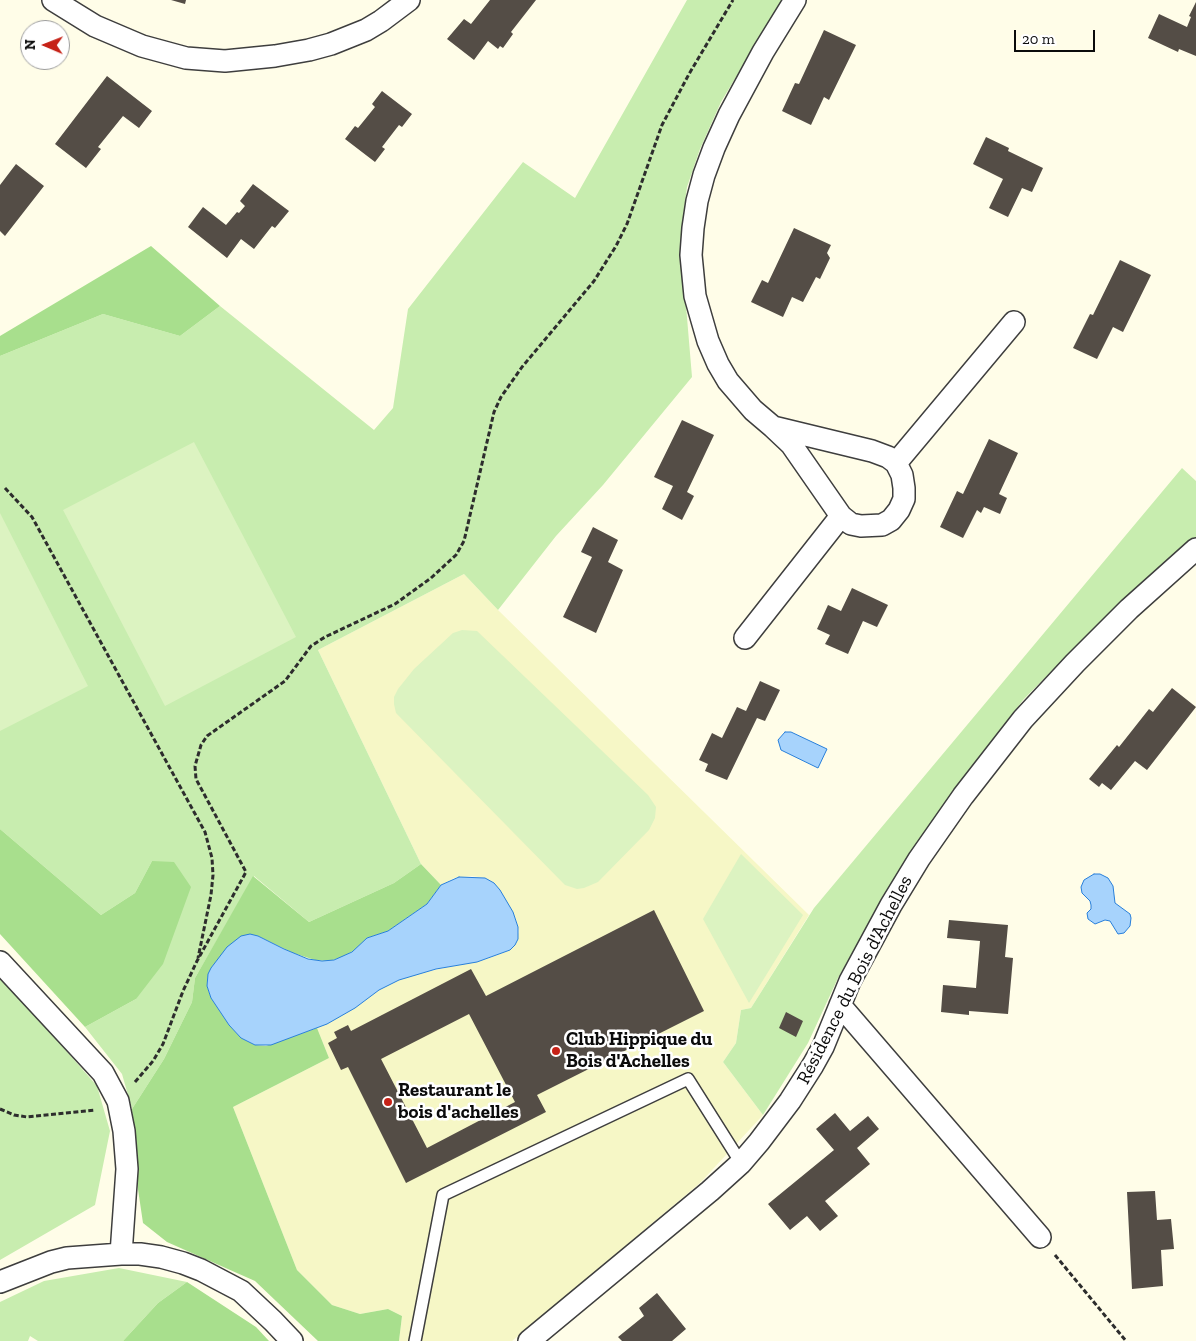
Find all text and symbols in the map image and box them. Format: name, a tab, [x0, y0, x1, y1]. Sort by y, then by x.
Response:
north arrow	[20, 20, 70, 70]
scale bar	[1016, 20, 1097, 52]
text: 20 m	[1022, 30, 1055, 48]
text: N	[22, 39, 39, 50]
street label: Résidence du Bois d'Achelles	[792, 872, 918, 1088]
place label: Club Hippique du Bois d'Achelles	[566, 1029, 712, 1073]
marker: Club Hippique du Bois d'Achelles	[550, 1045, 562, 1057]
place label: Restaurant le bois d'achelles	[398, 1080, 519, 1124]
marker: Restaurant le bois d'achelles	[382, 1096, 394, 1108]

